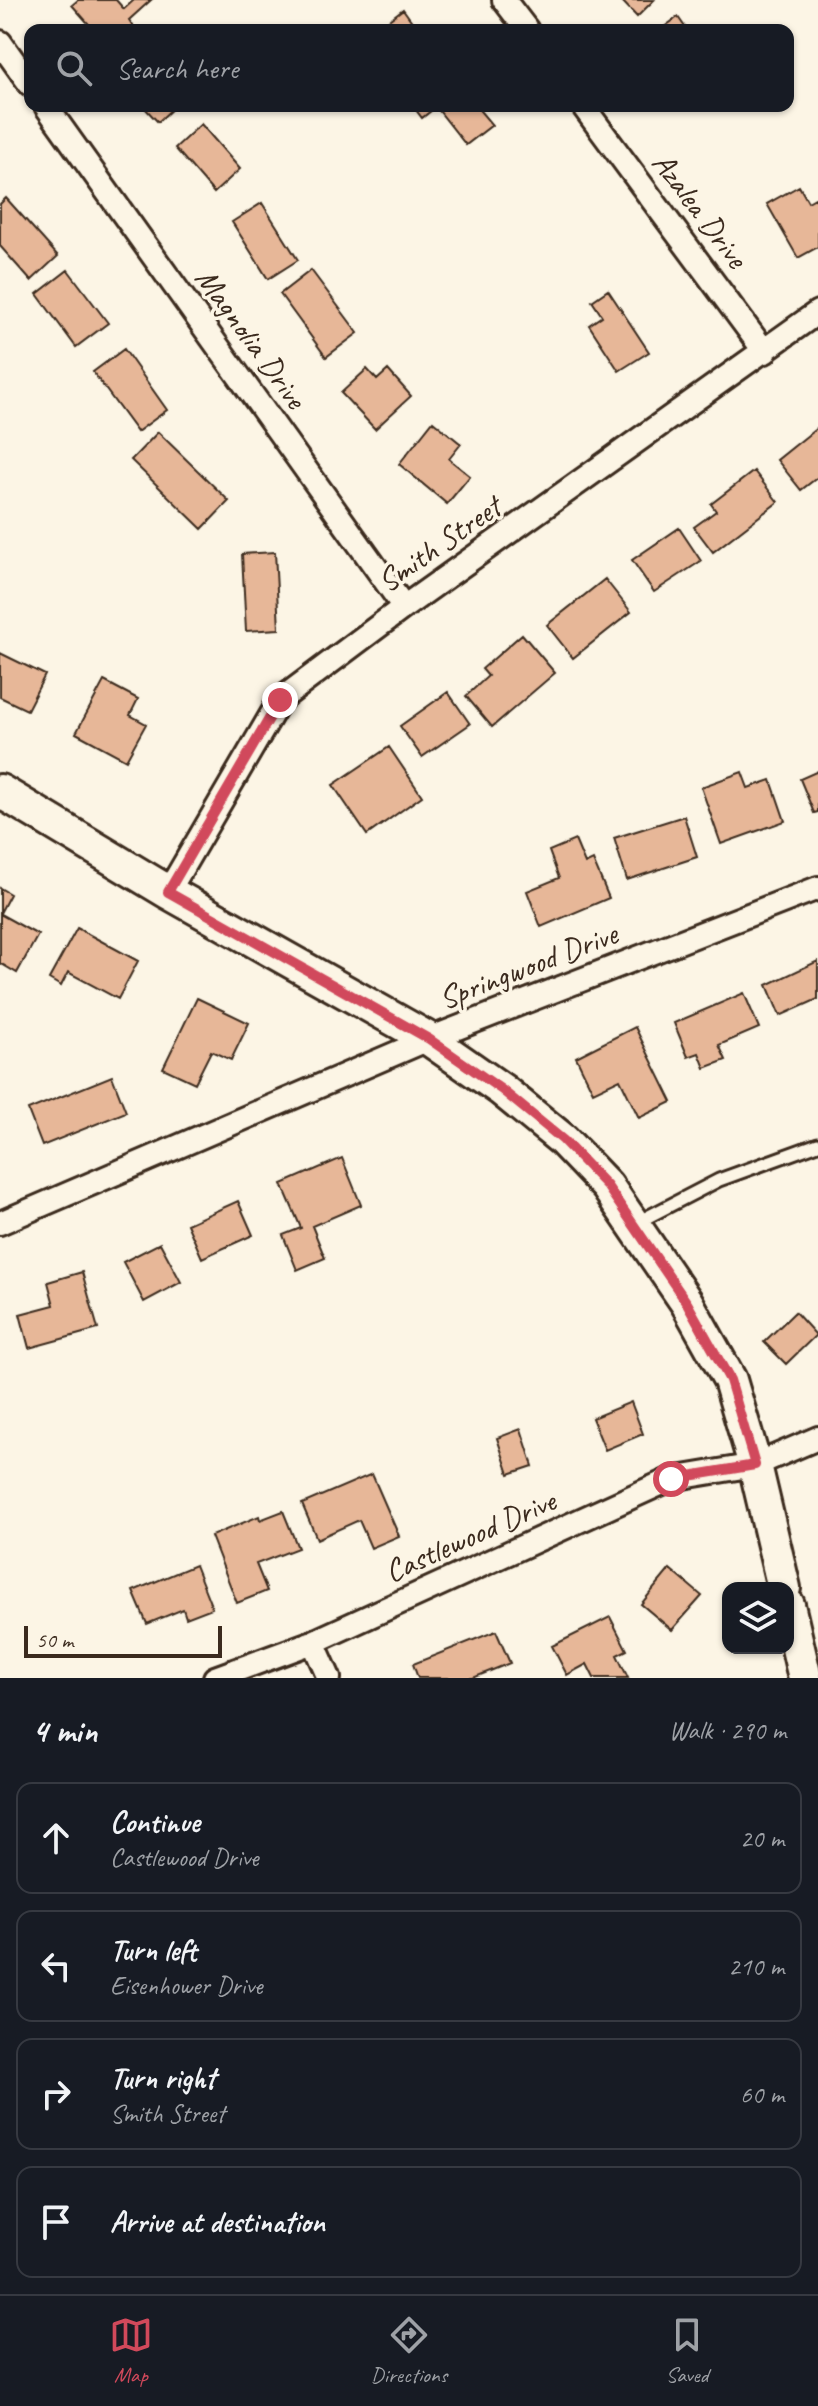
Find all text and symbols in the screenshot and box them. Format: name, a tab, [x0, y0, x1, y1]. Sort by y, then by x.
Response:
search box	[24, 24, 794, 112]
icon: search	[52, 46, 96, 90]
text: Search here	[116, 49, 238, 87]
street label: Azalea Drive	[643, 144, 758, 278]
street label: Magnolia Drive	[186, 259, 317, 419]
street label: Smith Street	[369, 484, 512, 601]
route end	[262, 682, 298, 718]
street label: Springwood Drive	[433, 912, 625, 1019]
route start	[653, 1461, 689, 1497]
street label: Castlewood Drive	[378, 1479, 564, 1592]
map controls	[722, 1582, 794, 1654]
button: layers	[722, 1582, 794, 1654]
scale bar	[24, 1622, 222, 1658]
text: 50 m	[36, 1626, 73, 1654]
text: 4 min	[32, 1709, 97, 1752]
text: Walk · 290 m	[669, 1714, 786, 1747]
text: Continue	[110, 1803, 200, 1841]
icon: ahead	[34, 1816, 78, 1860]
text: 20 m	[740, 1822, 784, 1855]
text: Castlewood Drive	[110, 1841, 259, 1874]
text: Turn left	[110, 1931, 197, 1969]
icon: left	[34, 1944, 78, 1988]
text: 210 m	[728, 1950, 784, 1983]
text: Eisenhower Drive	[110, 1969, 262, 2002]
text: Turn right	[110, 2059, 215, 2097]
icon: right	[34, 2072, 78, 2116]
text: 60 m	[740, 2078, 784, 2111]
text: Smith Street	[110, 2097, 225, 2130]
icon: arrive	[34, 2200, 78, 2244]
text: Arrive at destination	[110, 2203, 325, 2241]
tab: Map	[109, 2313, 153, 2389]
tab: Directions	[371, 2313, 447, 2389]
tab: Saved	[665, 2313, 709, 2389]

